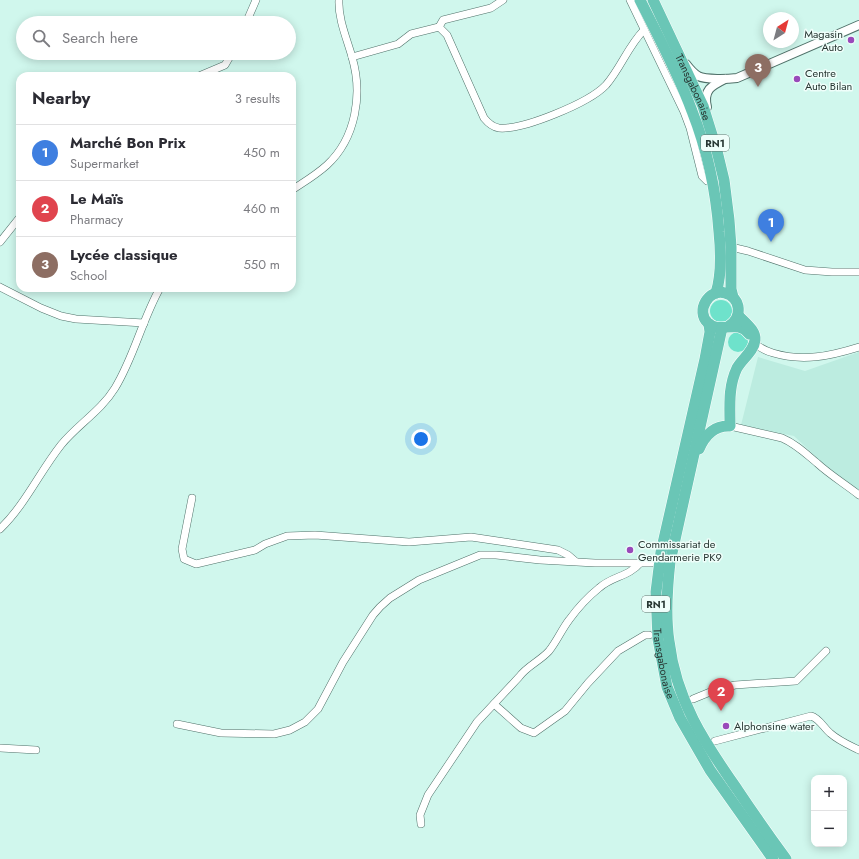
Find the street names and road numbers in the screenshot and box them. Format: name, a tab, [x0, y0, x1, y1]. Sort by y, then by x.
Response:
street label: Transgabonaise	[671, 51, 715, 123]
road number: RN1	[701, 135, 729, 151]
road number: RN1	[642, 596, 670, 612]
street label: Transgabonaise	[650, 628, 679, 702]

